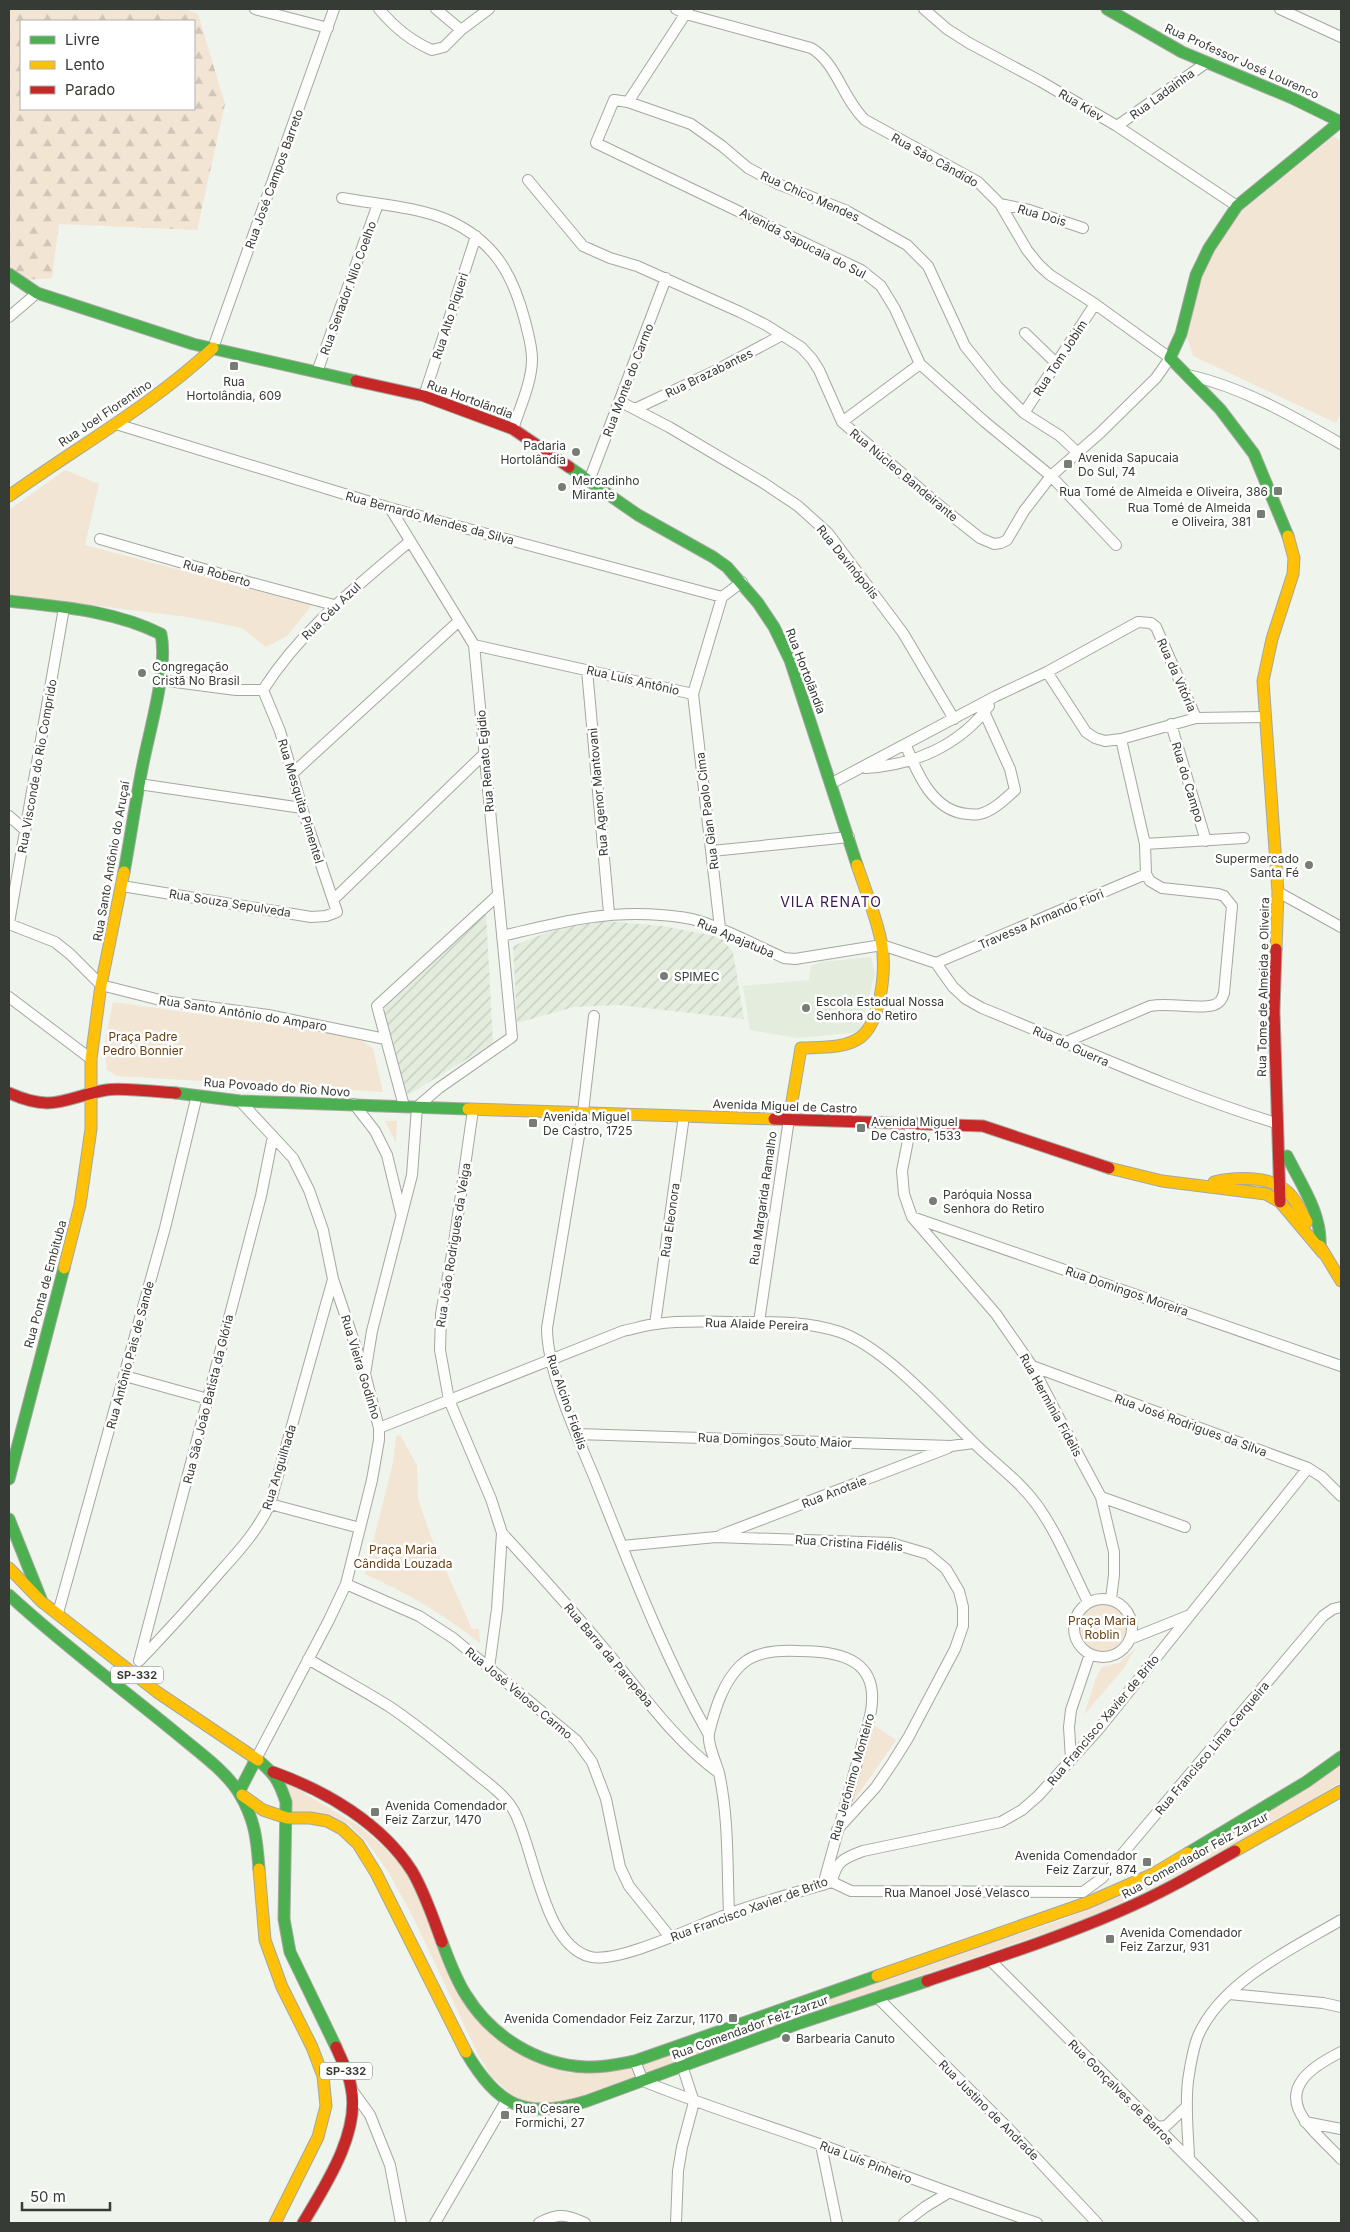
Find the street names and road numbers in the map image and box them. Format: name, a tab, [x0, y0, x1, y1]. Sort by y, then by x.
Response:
street label: Rua Professor José Lourenco	[1163, 20, 1321, 102]
street label: Rua Ladainha	[1127, 65, 1197, 123]
street label: Rua Kiev	[1056, 86, 1106, 124]
street label: Rua José Campos Barreto	[242, 107, 306, 251]
street label: Rua São Cândido	[889, 130, 981, 190]
street label: Rua Chico Mendes	[758, 167, 862, 225]
street label: Rua Dois	[1016, 201, 1068, 229]
street label: Avenida Sapucaia do Sul	[737, 205, 869, 281]
street label: Rua Senador Nilo Coelho	[317, 219, 379, 357]
street label: Rua Alto Piqueri	[429, 271, 471, 361]
street label: Rua Tom Jobim	[1030, 317, 1090, 399]
street label: Rua Monte do Carmo	[599, 321, 657, 439]
street label: Rua Brazabantes	[663, 345, 755, 401]
street label: Rua Joel Florentino	[56, 376, 154, 450]
street label: Rua Hortolãndia	[425, 376, 515, 422]
street label: Rua Núcleo Bandeirante	[847, 425, 961, 525]
street label: Rua Bernardo Mendes da Silva	[344, 488, 516, 548]
street label: Rua Davinópolis	[814, 522, 882, 602]
street label: Rua Roberto	[181, 556, 253, 590]
street label: Rua Céu Azul	[298, 579, 364, 643]
street label: Rua Hortolãndia	[783, 626, 829, 716]
street label: Rua da Vitória	[1154, 636, 1200, 714]
street label: Rua Luís Antônio	[585, 662, 681, 698]
street label: Rua Visconde do Rio Comprido	[14, 678, 60, 854]
street label: Rua Renato Egidio	[473, 709, 497, 813]
street label: Rua Agenor Mantovani	[585, 727, 611, 857]
street label: Rua Mesquita Pimentel	[275, 737, 327, 865]
street label: Rua do Campo	[1169, 740, 1207, 824]
street label: Rua Gian Paolo Cima	[692, 752, 722, 870]
street label: Rua Santo Antônio do Aruçaí	[90, 780, 132, 942]
street label: Rua Souza Sepulveda	[168, 886, 292, 920]
street label: Travessa Armando Fiori	[976, 886, 1106, 952]
street label: Rua Tome de Almeida e Oliveira	[1254, 897, 1272, 1077]
street label: Rua Apajatuba	[695, 915, 777, 961]
street label: Rua Santo Antônio do Amparo	[158, 992, 328, 1034]
street label: Rua do Guerra	[1031, 1023, 1111, 1069]
street label: Rua Povoado do Rio Novo	[203, 1074, 351, 1100]
street label: Avenida Miguel de Castro	[712, 1096, 858, 1116]
street label: Rua Margarida Ramalho	[746, 1130, 780, 1266]
street label: Rua João Rodrigues da Veiga	[433, 1162, 473, 1328]
street label: Rua Eleonora	[657, 1182, 683, 1258]
street label: Rua Ponta de Embituba	[21, 1218, 69, 1350]
street label: Rua Domingos Moreira	[1064, 1263, 1190, 1319]
street label: Rua Antônio Pais de Sande	[103, 1279, 157, 1431]
street label: Rua São João Batista da Glória	[180, 1313, 236, 1485]
street label: Rua Vieira Godinho	[338, 1313, 384, 1421]
street label: Rua Alaide Pereira	[705, 1315, 809, 1333]
street label: Rua Herminia Fidelis	[1016, 1351, 1086, 1459]
street label: Rua Alcino Fidélis	[544, 1352, 590, 1452]
street label: Rua José Rodrigues da Silva	[1113, 1390, 1269, 1460]
street label: Rua Anguilhada	[259, 1422, 299, 1512]
street label: Rua Domingos Souto Maior	[698, 1430, 853, 1450]
street label: Rua Anotaie	[800, 1473, 868, 1511]
street label: Rua Cristina Fidélis	[795, 1532, 903, 1554]
street label: Rua Barra da Paropeba	[561, 1600, 657, 1710]
street label: Rua José Veloso Carmo	[462, 1644, 576, 1742]
street label: Rua Francisco Xavier de Brito	[1044, 1651, 1162, 1789]
road number: SP-332	[111, 1666, 163, 1684]
street label: Rua Francisco Lima Cerqueira	[1152, 1678, 1272, 1818]
street label: Rua Jerônimo Monteiro	[827, 1712, 877, 1842]
street label: Rua Comendador Feiz Zarzur	[1119, 1808, 1271, 1902]
street label: Rua Francisco Xavier de Brito	[668, 1874, 830, 1944]
street label: Rua Manoel José Velasco	[884, 1885, 1030, 1900]
street label: Rua Comendador Feiz Zarzur	[670, 1991, 831, 2062]
street label: Rua Gonçalves de Barros	[1065, 2036, 1177, 2148]
street label: Rua Justino de Andrade	[936, 2057, 1042, 2163]
road number: SP-332	[320, 2062, 372, 2080]
street label: Rua Luís Pinheiro	[818, 2138, 914, 2186]

